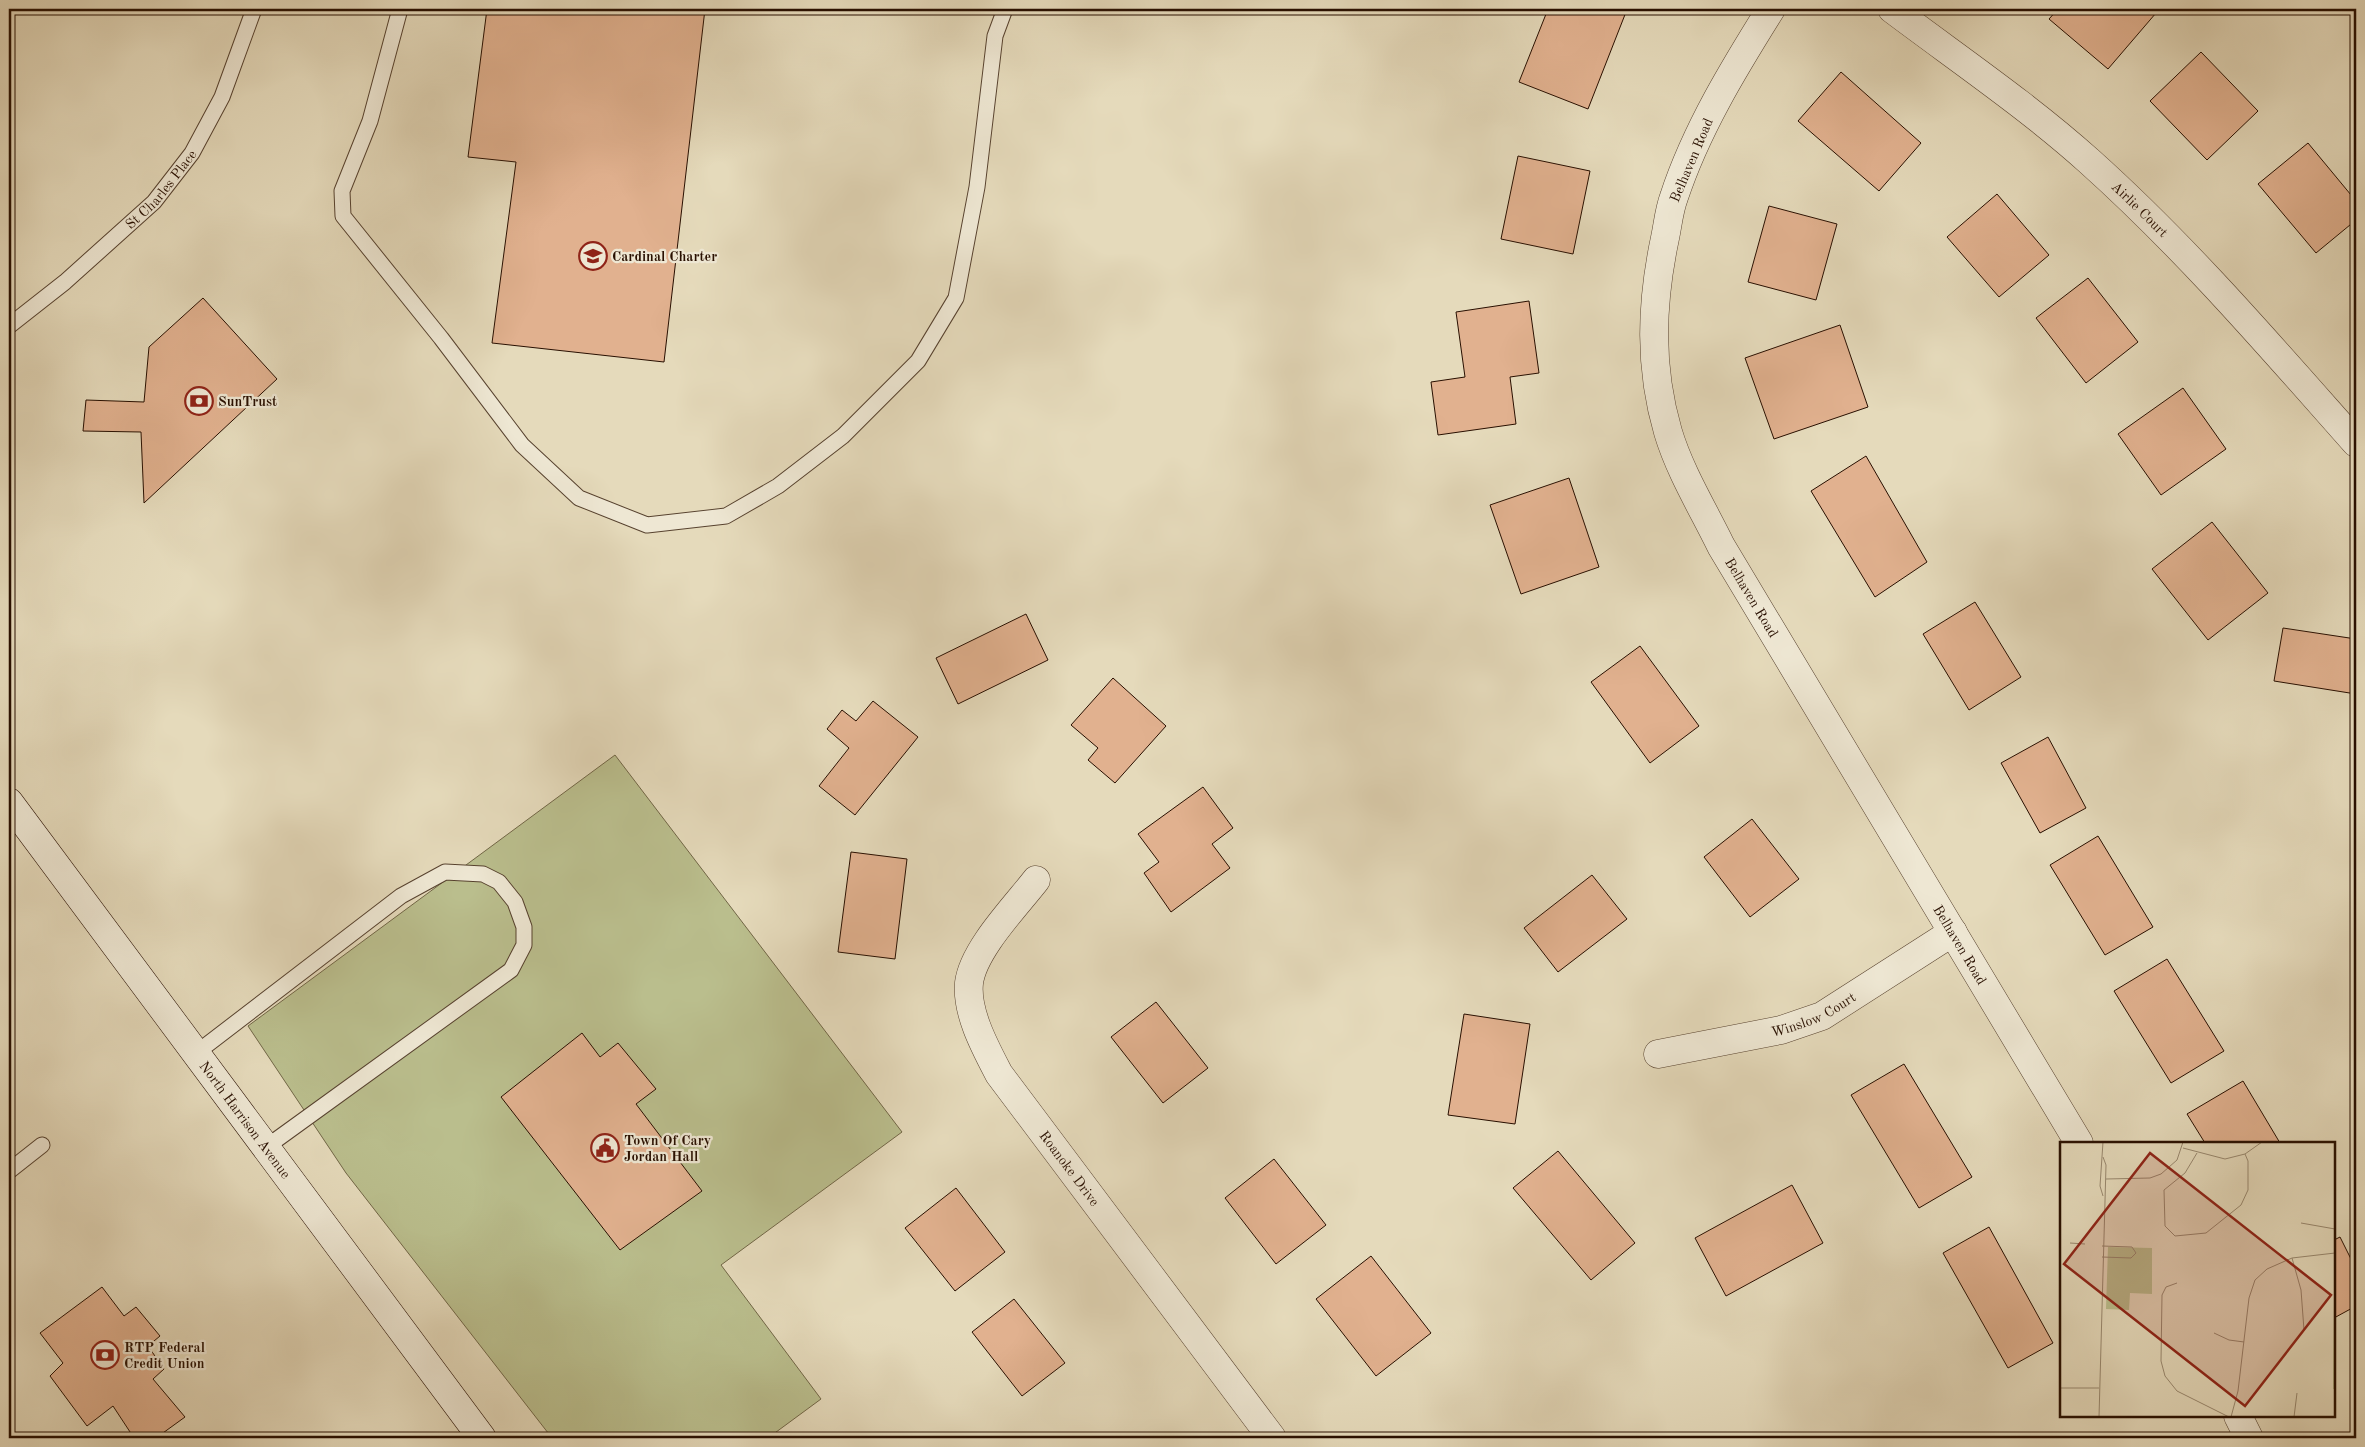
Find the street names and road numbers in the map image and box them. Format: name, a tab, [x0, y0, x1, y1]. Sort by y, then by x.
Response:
street label: Belhaven Road	[1668, 116, 1716, 204]
street label: St Charles Place	[123, 148, 200, 232]
street label: Airlie Court	[2108, 179, 2170, 240]
street label: Belhaven Road	[1722, 556, 1780, 640]
street label: Belhaven Road	[1930, 903, 1988, 987]
street label: Winslow Court	[1770, 990, 1859, 1040]
street label: North Harrison Avenue	[196, 1059, 293, 1182]
street label: Roanoke Drive	[1036, 1129, 1101, 1209]

